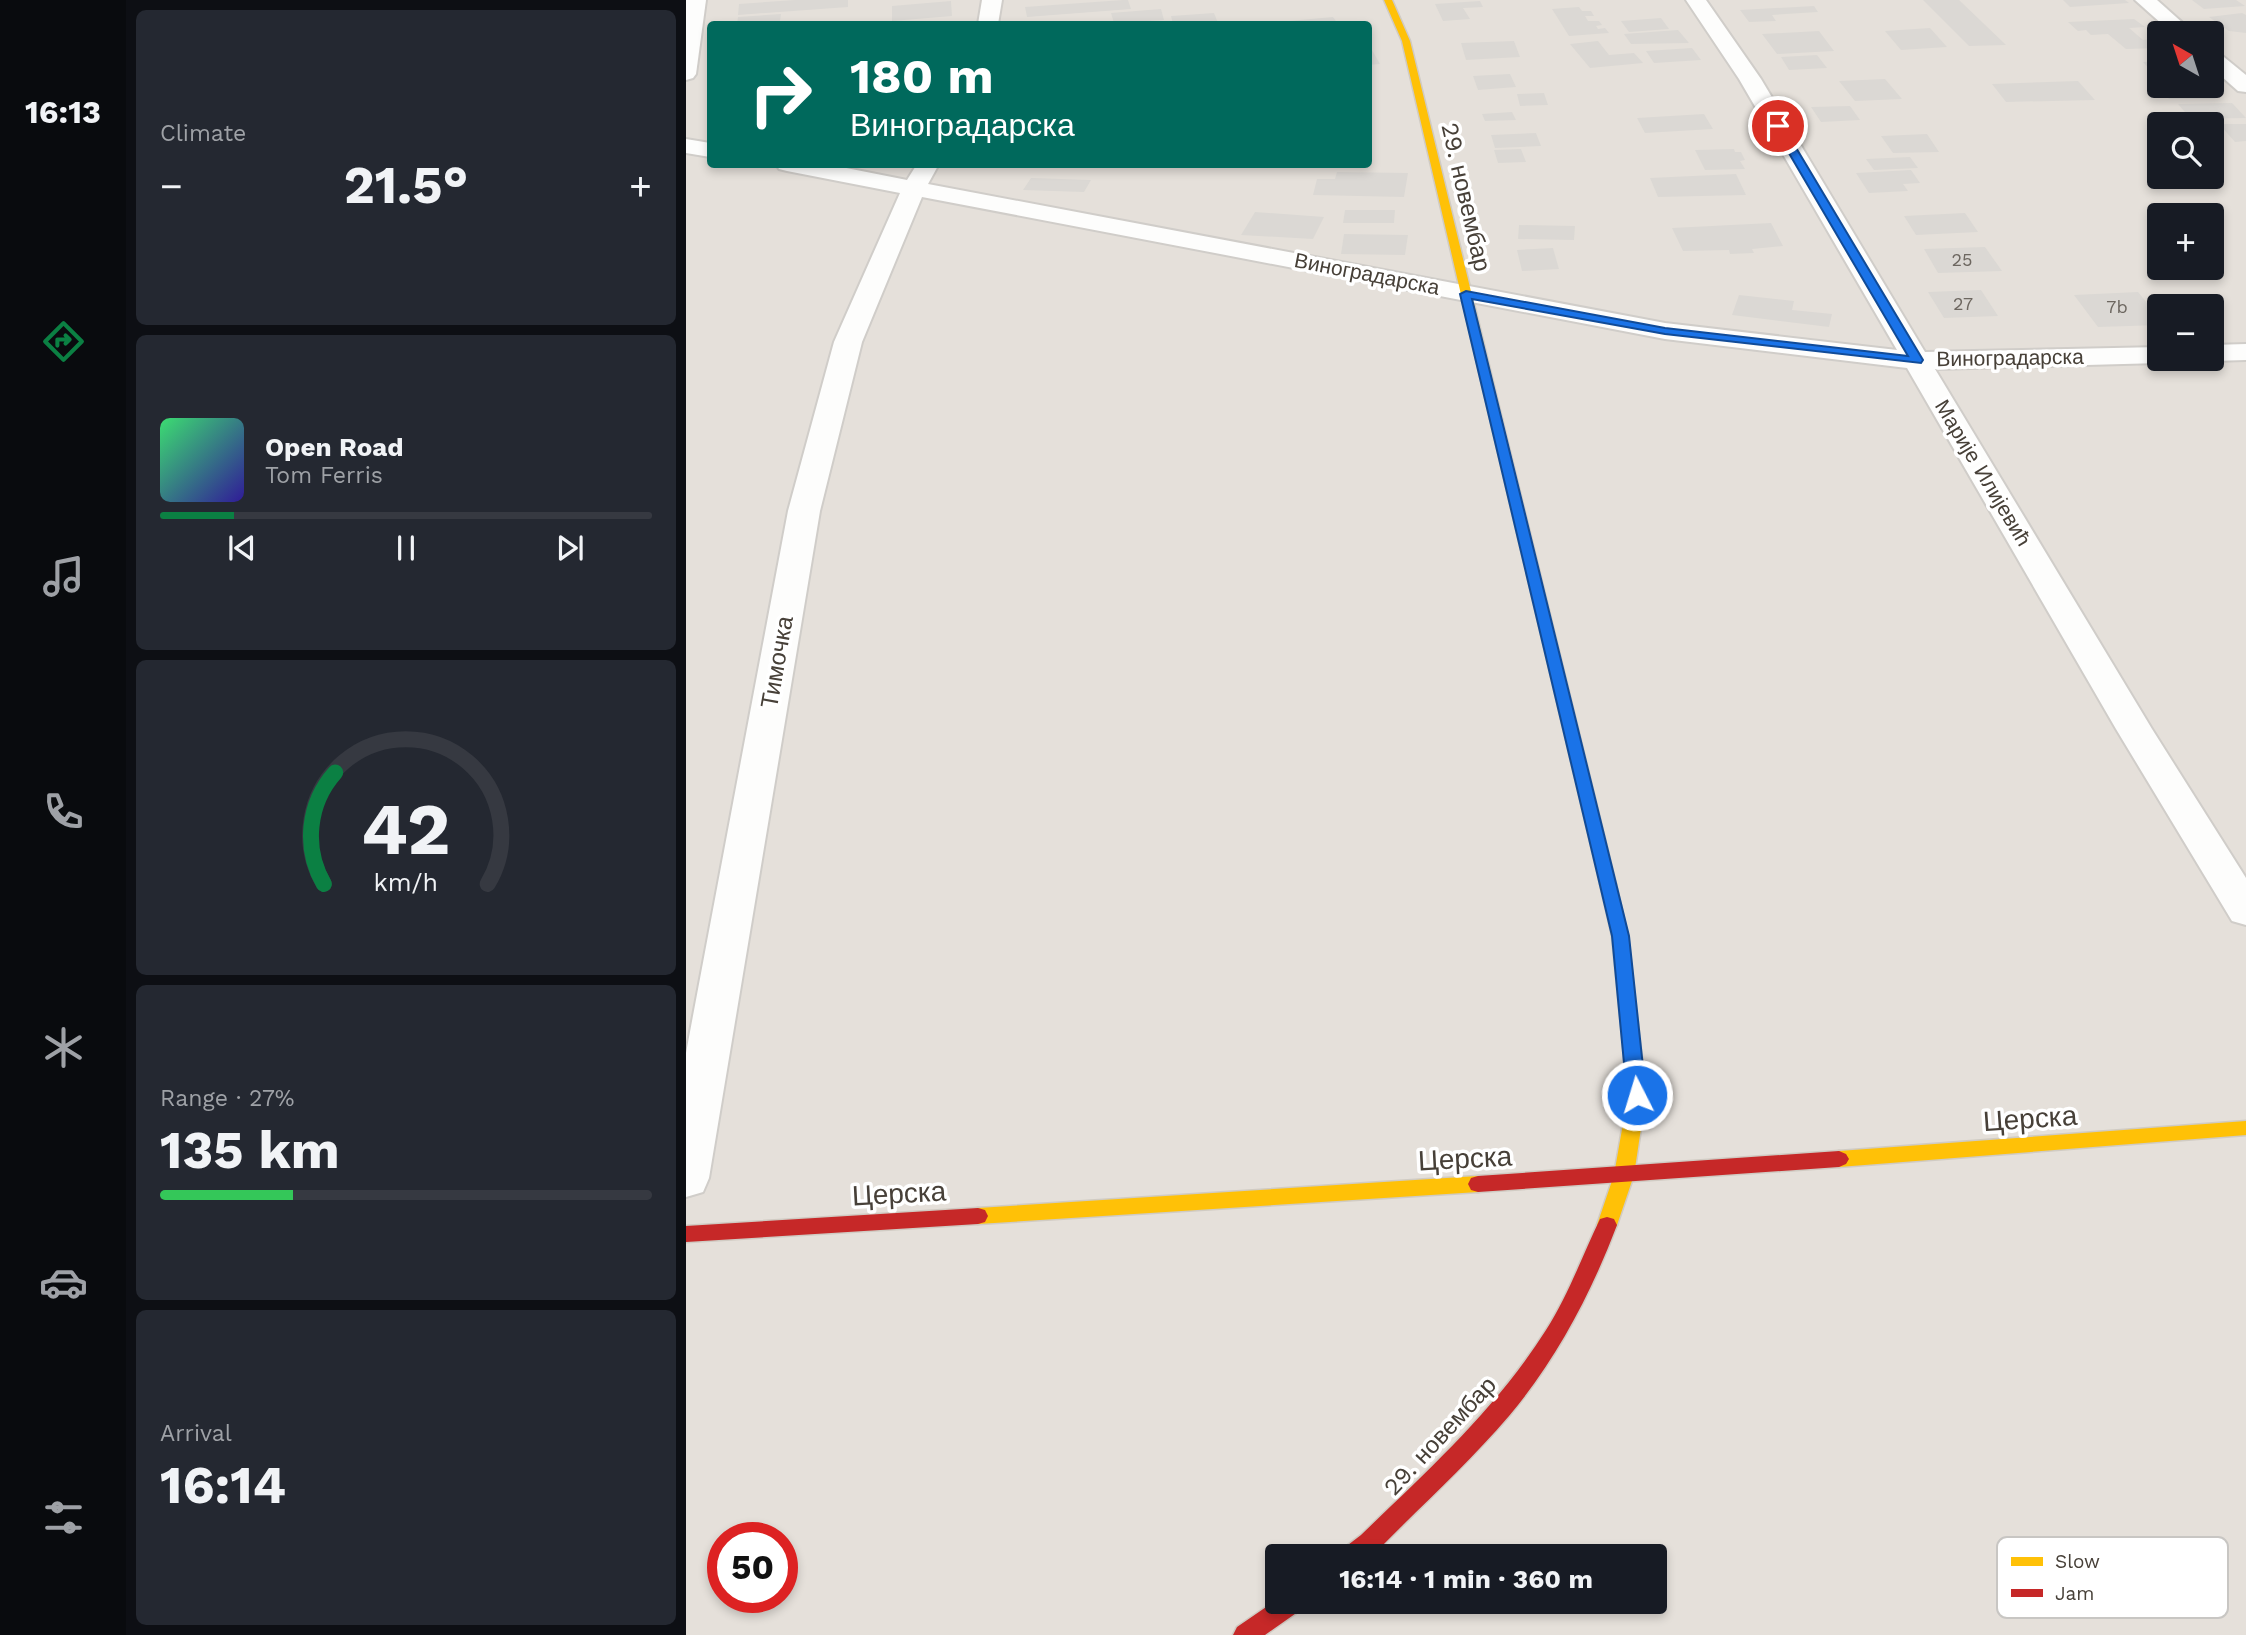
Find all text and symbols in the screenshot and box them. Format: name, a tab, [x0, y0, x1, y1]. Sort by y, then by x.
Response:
north arrow	[2147, 21, 2224, 98]
map controls	[2147, 21, 2224, 371]
text: 180 m	[850, 47, 994, 105]
icon: right	[735, 49, 826, 140]
text: 16:13	[25, 93, 101, 131]
pin	[1748, 96, 1808, 156]
text: Виноградарска	[850, 106, 1075, 144]
icon: arrive	[1759, 107, 1797, 145]
button: search	[2147, 112, 2224, 189]
text: Climate	[160, 120, 246, 147]
street label: 29. новембар	[1435, 120, 1497, 274]
text: 21.5°	[344, 155, 468, 216]
text: −	[160, 164, 183, 208]
text: +	[629, 164, 652, 208]
button: +	[2147, 203, 2224, 280]
street label: Виноградарска	[1292, 247, 1442, 300]
house number: 25	[1952, 249, 1972, 270]
house number: 27	[1953, 293, 1973, 314]
button: −	[2147, 294, 2224, 371]
house number: 7b	[2106, 296, 2128, 317]
icon: directions	[39, 317, 88, 366]
street label: Виноградарска	[1936, 344, 2084, 371]
street label: Марије Илијевић	[1930, 395, 2037, 550]
text: Open Road	[265, 432, 403, 462]
text: Tom Ferris	[265, 462, 383, 489]
icon: previous	[223, 529, 261, 567]
icon: pause	[387, 529, 425, 567]
icon: next	[551, 529, 589, 567]
icon: music	[39, 552, 88, 601]
street label: Тимочка	[755, 613, 799, 710]
text: 42	[361, 786, 451, 872]
icon: phone	[39, 787, 88, 836]
text: km/h	[374, 867, 438, 896]
icon: climate	[39, 1023, 88, 1072]
position arrow	[1600, 1058, 1674, 1132]
text: Range · 27%	[160, 1085, 294, 1112]
street label: Церска	[1982, 1099, 2079, 1138]
text: 135 km	[160, 1120, 340, 1181]
street label: Церска	[1417, 1140, 1513, 1177]
street label: Церска	[851, 1175, 947, 1212]
icon: car	[39, 1258, 88, 1307]
street label: 29. новембар	[1378, 1371, 1502, 1501]
text: Arrival	[160, 1420, 232, 1447]
text: 16:14	[160, 1455, 286, 1516]
icon: filters	[39, 1493, 88, 1542]
speed limit sign: 50	[707, 1522, 798, 1613]
legend	[1997, 1537, 2228, 1618]
text: Slow	[2055, 1550, 2100, 1573]
text: 16:14 · 1 min · 360 m	[1339, 1564, 1593, 1594]
text: Jam	[2055, 1582, 2094, 1605]

